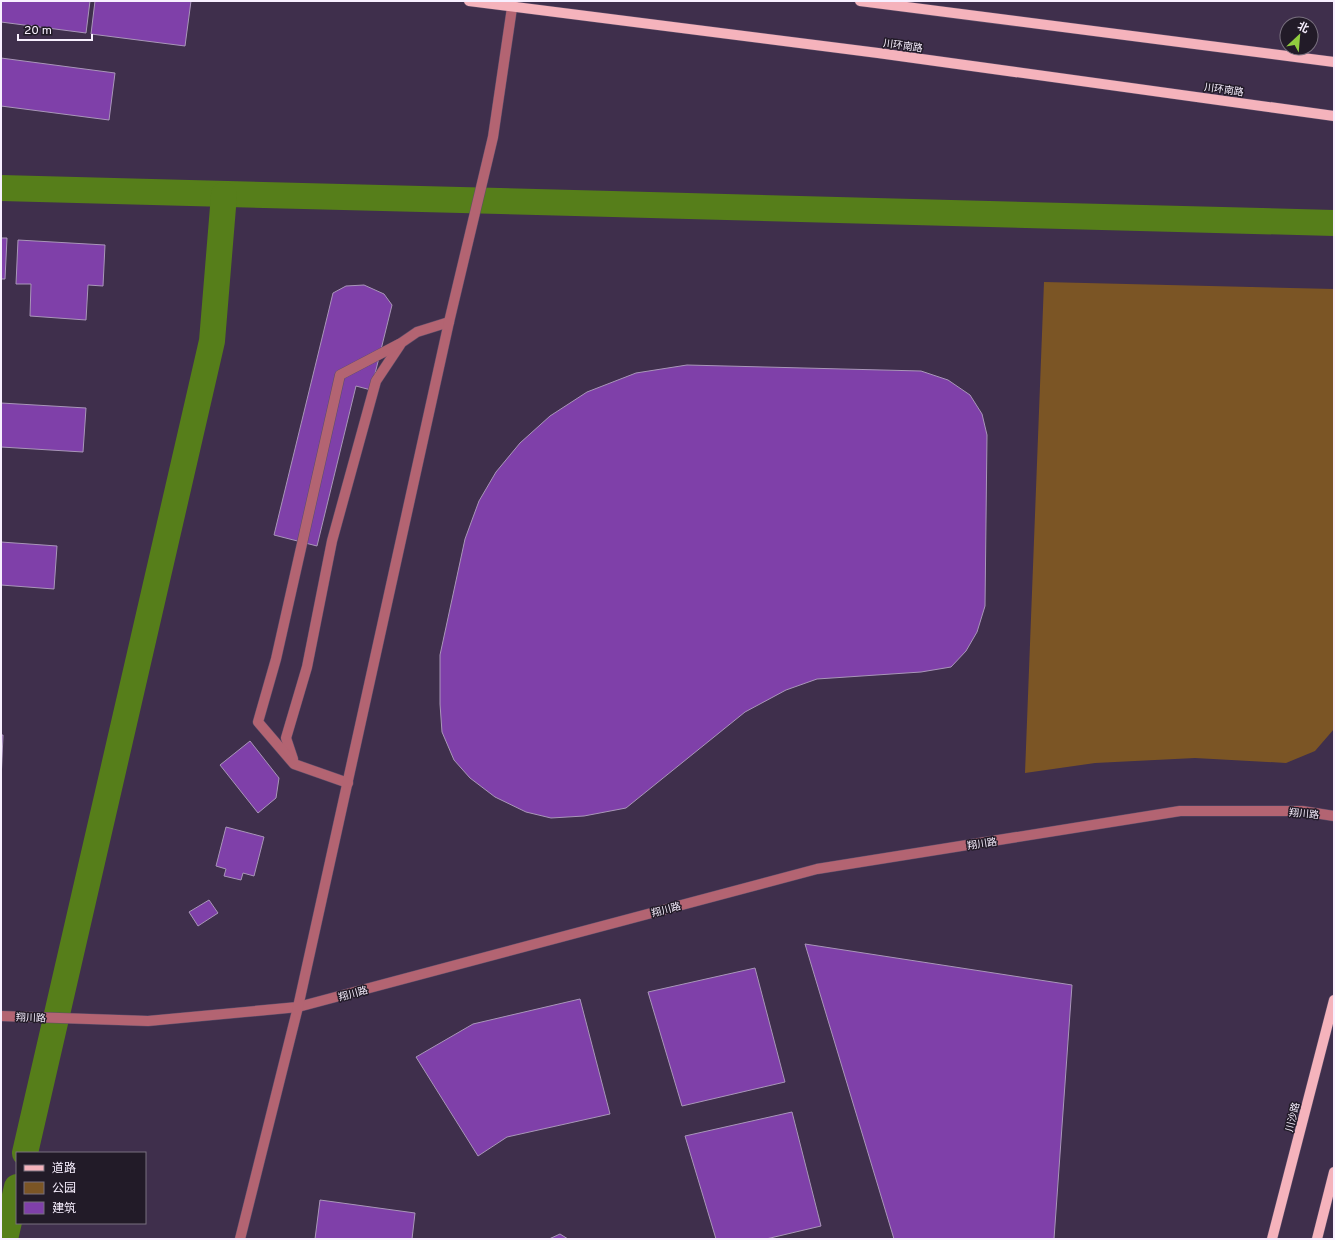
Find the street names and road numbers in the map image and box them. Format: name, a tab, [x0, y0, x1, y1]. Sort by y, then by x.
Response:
street label: 川环南路	[882, 37, 924, 56]
street label: 川环南路	[1203, 81, 1245, 100]
street label: 翔川路	[1288, 807, 1319, 822]
street label: 翔川路	[966, 836, 998, 853]
street label: 翔川路	[650, 900, 683, 921]
street label: 翔川路	[337, 984, 370, 1005]
street label: 翔川路	[16, 1011, 46, 1026]
street label: 川沙路	[1284, 1101, 1303, 1133]

